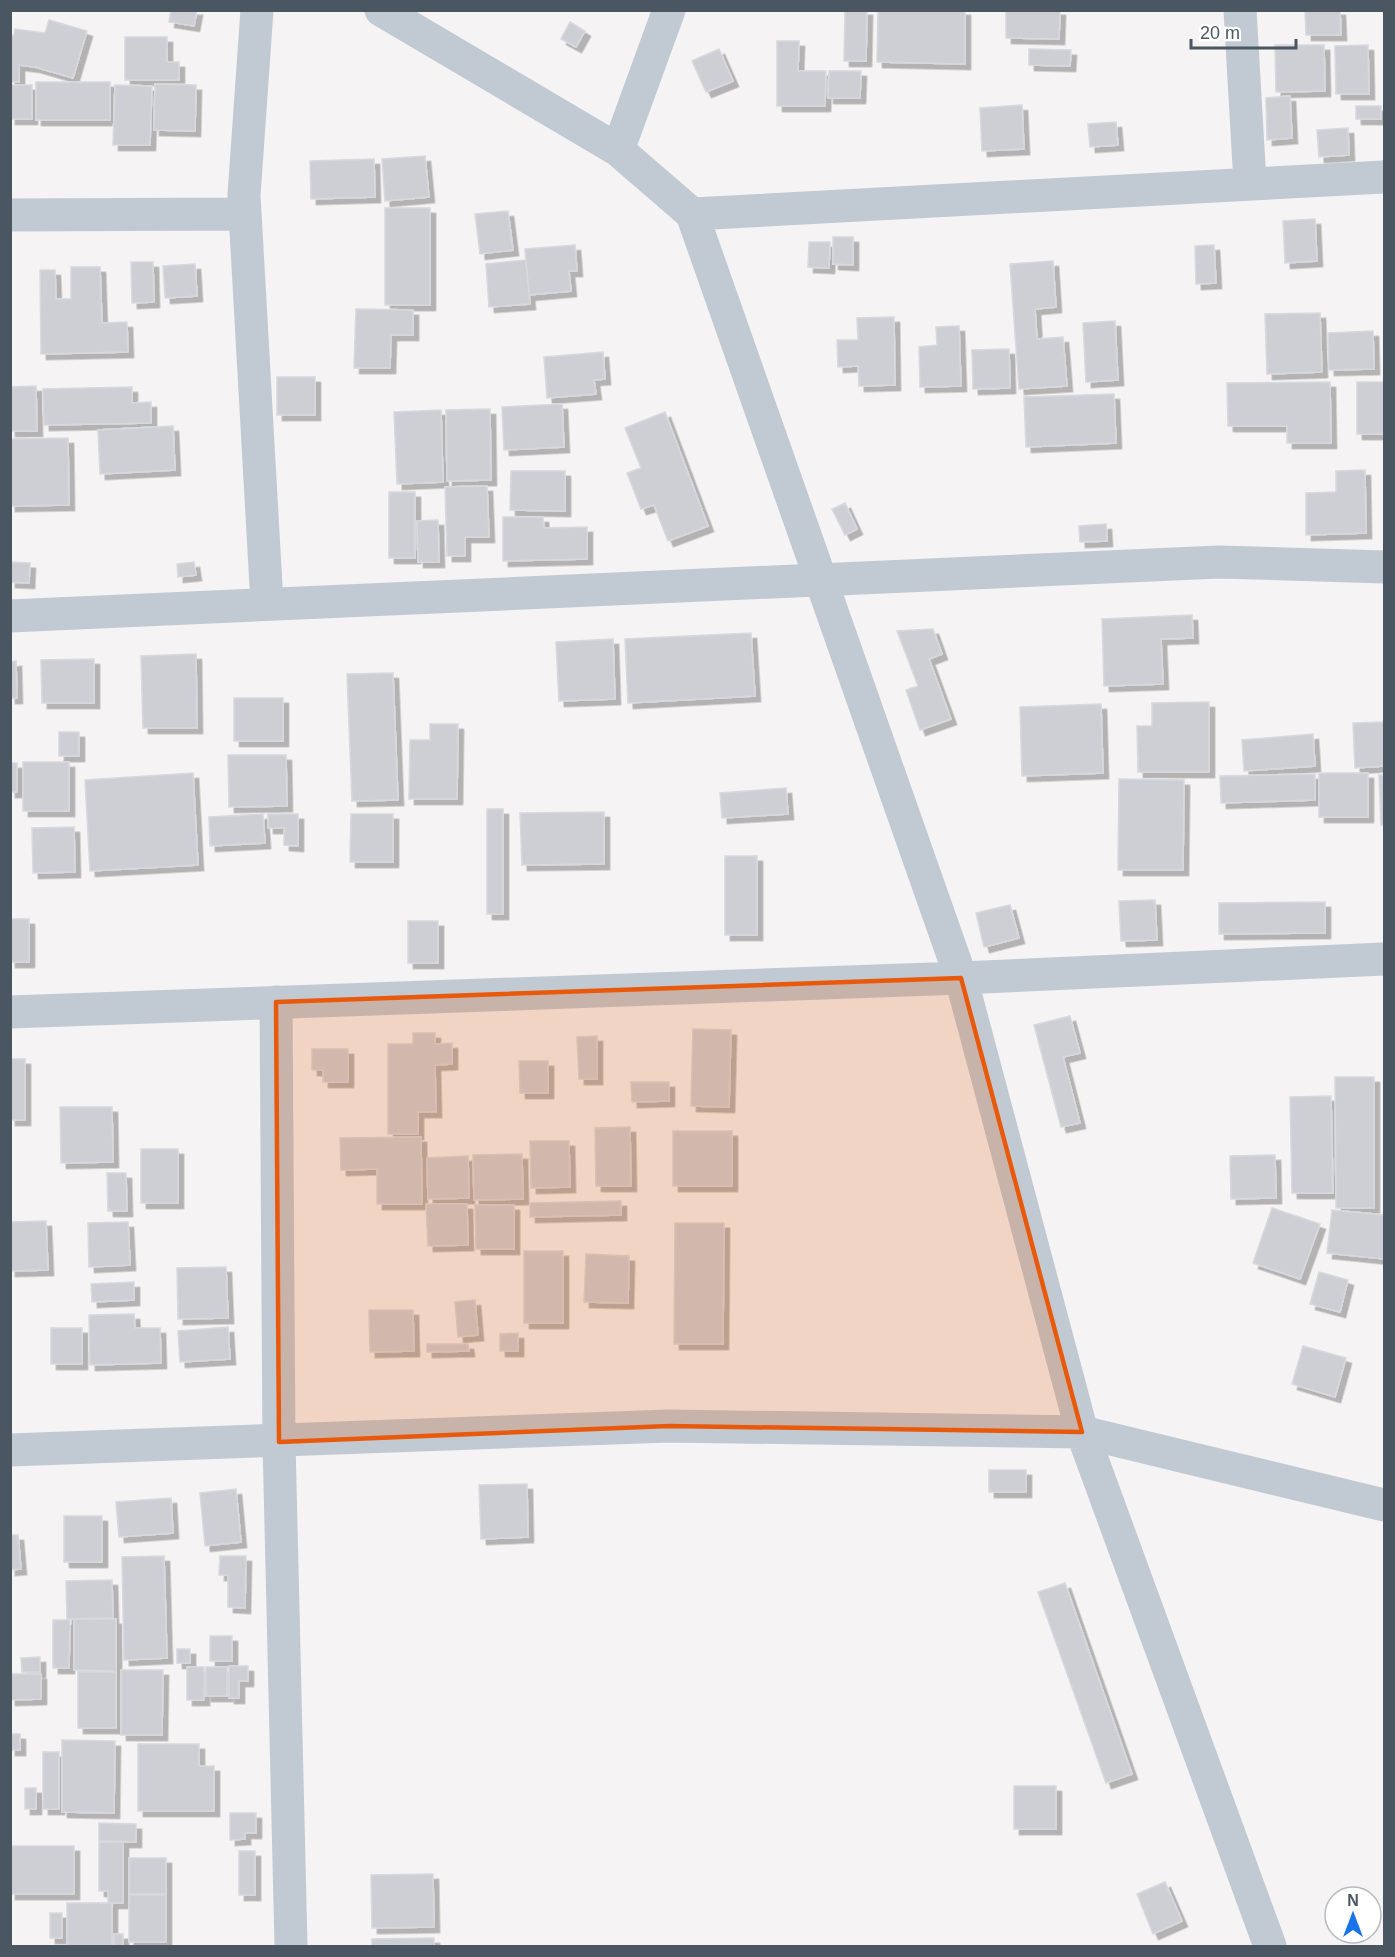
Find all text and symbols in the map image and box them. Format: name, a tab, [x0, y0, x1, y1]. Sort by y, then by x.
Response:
scale bar	[1191, 12, 1296, 50]
text: 20 m	[1200, 23, 1240, 43]
north arrow	[1323, 1885, 1383, 1945]
text: N	[1347, 1892, 1359, 1909]

